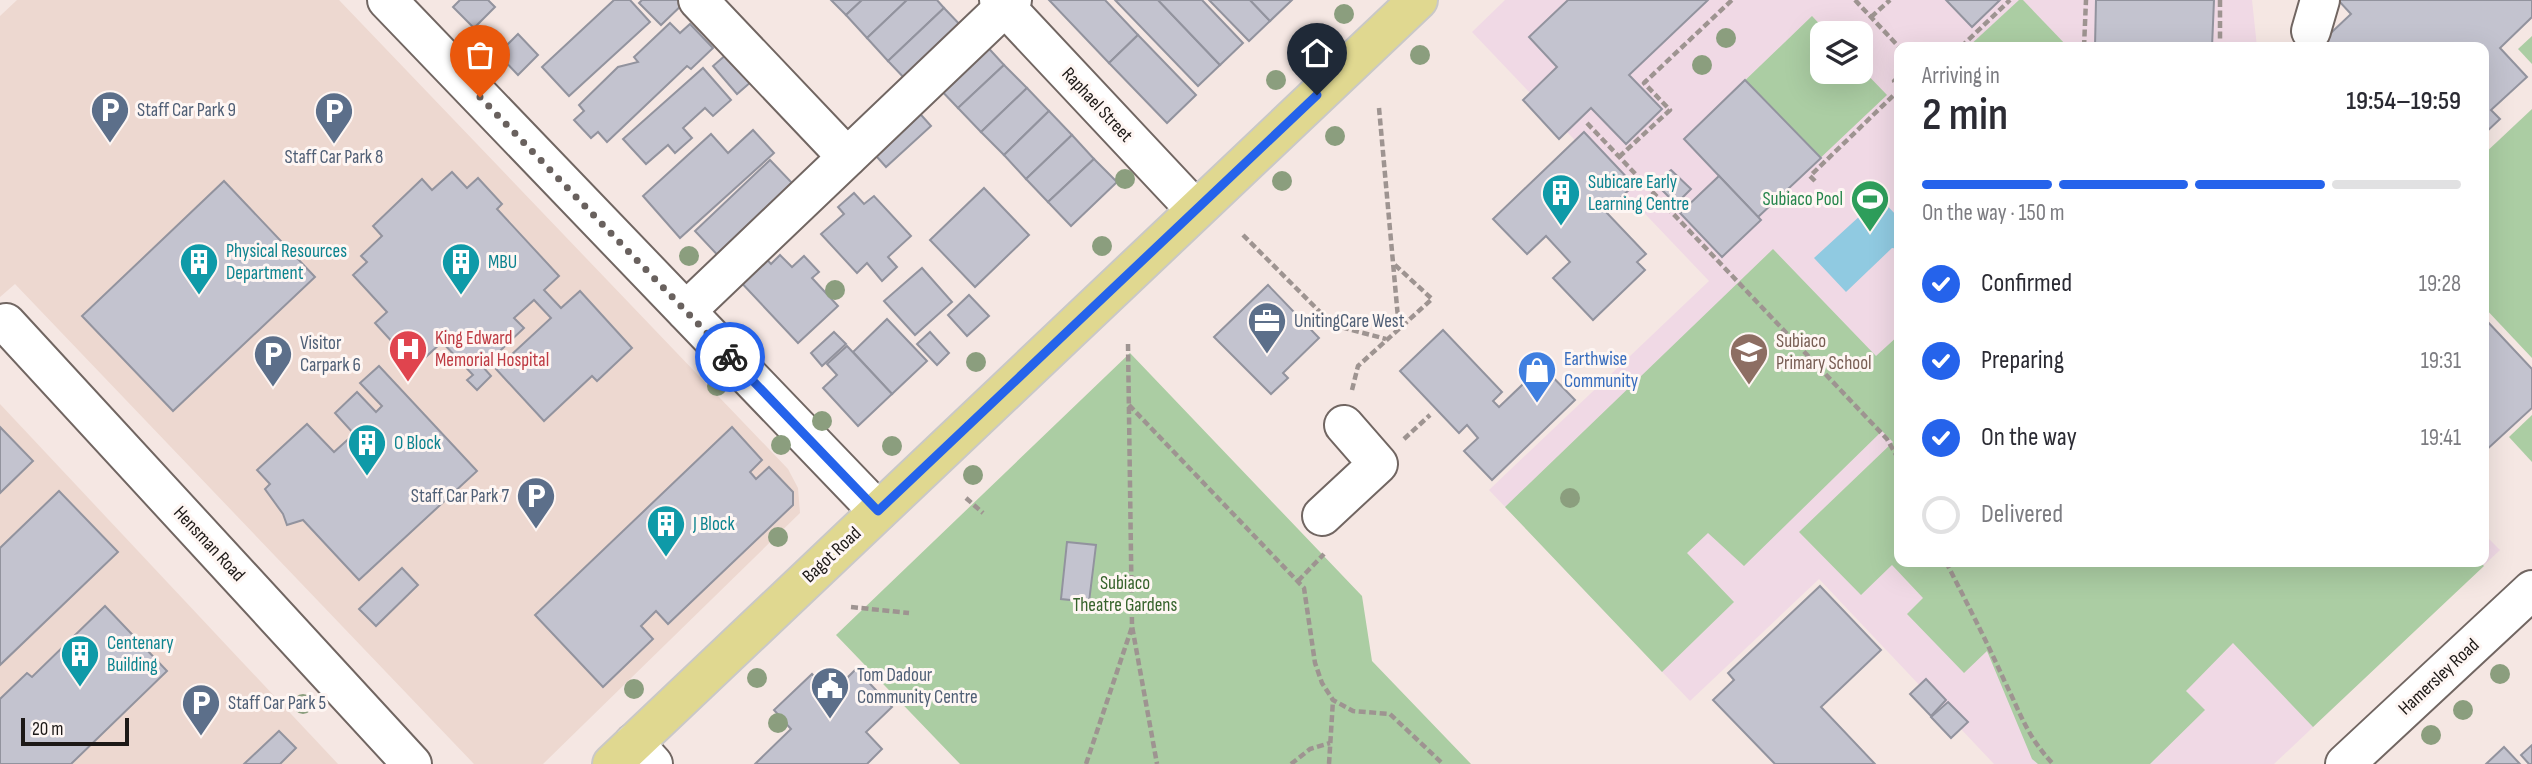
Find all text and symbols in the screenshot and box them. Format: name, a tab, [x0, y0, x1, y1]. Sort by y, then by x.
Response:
map controls	[1810, 21, 1873, 84]
button: layers	[1810, 21, 1873, 84]
pin	[1287, 23, 1347, 95]
pin	[450, 25, 510, 97]
icon: home	[1298, 34, 1336, 72]
icon: bag	[461, 36, 499, 74]
text: Arriving in	[1922, 62, 2000, 90]
street label: Raphael Street	[1057, 63, 1137, 147]
text: 19:54–19:59	[2346, 86, 2461, 117]
text: 2 min	[1922, 88, 2008, 143]
parking icon: Staff Car Park 9	[89, 89, 131, 144]
parking icon: Staff Car Park 8	[313, 90, 355, 145]
place label: Staff Car Park 9	[137, 99, 236, 122]
place label: Staff Car Park 8	[285, 146, 383, 169]
place label: Subicare Early Learning Centre	[1588, 171, 1689, 216]
building icon: Subicare Early Learning Centre	[1540, 172, 1582, 227]
sports icon: Subiaco Pool	[1849, 178, 1891, 233]
place label: Subiaco Pool	[1762, 188, 1843, 211]
text: On the way · 150 m	[1922, 199, 2065, 227]
place label: Physical Resources Department	[226, 240, 347, 285]
building icon: Physical Resources Department	[178, 241, 220, 296]
building icon: MBU	[440, 241, 482, 296]
place label: MBU	[488, 251, 517, 274]
icon: check	[1922, 265, 1960, 303]
text: Confirmed	[1981, 268, 2072, 299]
text: 19:28	[2419, 270, 2461, 298]
office icon: UnitingCare West	[1246, 300, 1288, 355]
place label: UnitingCare West	[1294, 310, 1405, 333]
courier	[695, 322, 765, 392]
place label: King Edward Memorial Hospital	[435, 327, 549, 372]
hospital icon: King Edward Memorial Hospital	[387, 328, 429, 383]
place label: Subiaco Primary School	[1776, 330, 1872, 375]
school or university icon: Subiaco Primary School	[1728, 331, 1770, 386]
place label: Visitor Carpark 6	[300, 332, 361, 377]
parking icon: Visitor Carpark 6	[252, 333, 294, 388]
icon: bike	[711, 338, 749, 376]
icon: check	[1922, 342, 1960, 380]
text: Preparing	[1981, 345, 2064, 376]
text: 19:31	[2421, 347, 2461, 375]
place label: Earthwise Community	[1564, 348, 1639, 393]
shop icon: Earthwise Community	[1516, 349, 1558, 404]
icon: check	[1922, 419, 1960, 457]
building icon: O Block	[346, 422, 388, 477]
text: On the way	[1981, 422, 2077, 453]
text: 19:41	[2421, 424, 2461, 452]
place label: O Block	[394, 432, 442, 455]
parking icon: Staff Car Park 7	[515, 475, 557, 530]
place label: Staff Car Park 7	[411, 485, 509, 508]
text: Delivered	[1981, 499, 2063, 530]
street label: Hensman Road	[168, 502, 250, 586]
building icon: J Block	[645, 503, 687, 558]
place label: J Block	[692, 513, 735, 536]
street label: Bagot Road	[798, 522, 866, 588]
park label: Subiaco Theatre Gardens	[1073, 572, 1177, 617]
place label: Centenary Building	[107, 632, 174, 677]
building icon: Centenary Building	[59, 633, 101, 688]
street label: Hamersley Road	[2394, 634, 2484, 720]
place label: Tom Dadour Community Centre	[857, 664, 978, 709]
public building icon: Tom Dadour Community Centre	[809, 665, 851, 720]
parking icon: Staff Car Park 5	[180, 682, 222, 737]
place label: Staff Car Park 5	[228, 692, 326, 715]
scale bar	[21, 715, 130, 747]
text: 20 m	[32, 718, 64, 741]

